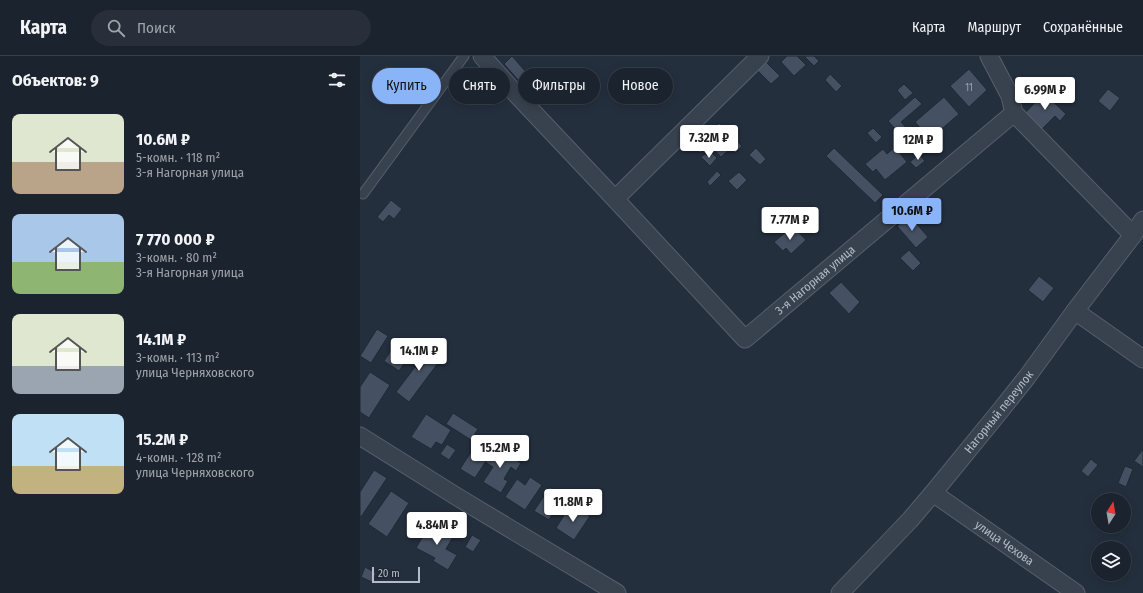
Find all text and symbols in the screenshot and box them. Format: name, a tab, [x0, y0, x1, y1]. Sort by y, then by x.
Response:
search box	[91, 10, 371, 46]
text: Карта	[20, 16, 67, 39]
icon: search	[105, 17, 127, 39]
text: Поиск	[137, 19, 175, 37]
text: Карта	[912, 19, 945, 36]
text: Маршрут	[967, 19, 1021, 36]
text: Сохранённые	[1043, 19, 1123, 36]
chip: Купить	[372, 68, 441, 104]
chip: Снять	[449, 68, 510, 104]
chip: Фильтры	[518, 68, 600, 104]
chip: Новое	[608, 68, 673, 104]
icon: filters	[326, 69, 348, 91]
text: Объектов: 9	[12, 70, 99, 91]
pin: 6.99M ₽	[1008, 77, 1082, 111]
house number: 11	[965, 82, 973, 94]
text: 6.99M ₽	[1024, 82, 1066, 97]
pin: 7.32M ₽	[672, 125, 746, 159]
pin: 12M ₽	[890, 127, 946, 161]
text: 10.6M ₽	[136, 129, 190, 150]
icon: home	[44, 130, 92, 178]
text: 7.32M ₽	[689, 130, 729, 145]
text: 12M ₽	[903, 132, 933, 147]
text: 5-комн. · 118 m²	[136, 150, 220, 165]
text: 3-я Нагорная улица	[136, 165, 244, 180]
pin: 10.6M ₽	[875, 198, 949, 232]
text: 10.6M ₽	[891, 203, 933, 218]
pin: 7.77M ₽	[753, 207, 827, 241]
text: 7.77M ₽	[771, 212, 809, 227]
text: 7 770 000 ₽	[136, 229, 215, 250]
icon: home	[44, 230, 92, 278]
street label: 3-я Нагорная улица	[772, 242, 858, 318]
text: 3-комн. · 80 m²	[136, 250, 217, 265]
text: 3-я Нагорная улица	[136, 265, 244, 280]
text: 14.1M ₽	[136, 329, 186, 350]
icon: home	[44, 330, 92, 378]
pin: 14.1M ₽	[382, 338, 456, 372]
text: 14.1M ₽	[400, 343, 438, 358]
text: 3-комн. · 113 m²	[136, 350, 219, 365]
text: улица Черняховского	[136, 365, 254, 380]
street label: Нагорный переулок	[961, 368, 1036, 456]
text: 15.2M ₽	[136, 429, 188, 450]
icon: home	[44, 430, 92, 478]
pin: 15.2M ₽	[463, 435, 537, 469]
text: 15.2M ₽	[480, 440, 520, 455]
text: 4-комн. · 128 m²	[136, 450, 221, 465]
text: улица Черняховского	[136, 465, 254, 480]
pin: 11.8M ₽	[536, 489, 610, 523]
north arrow	[1091, 493, 1131, 533]
map controls	[1091, 493, 1131, 581]
text: 11.8M ₽	[553, 494, 593, 509]
pin: 4.84M ₽	[400, 512, 474, 546]
text: 4.84M ₽	[416, 517, 458, 532]
street label: улица Чехова	[972, 517, 1037, 568]
button: layers	[1091, 541, 1131, 581]
scale bar	[372, 565, 420, 584]
text: 20 m	[378, 567, 400, 580]

